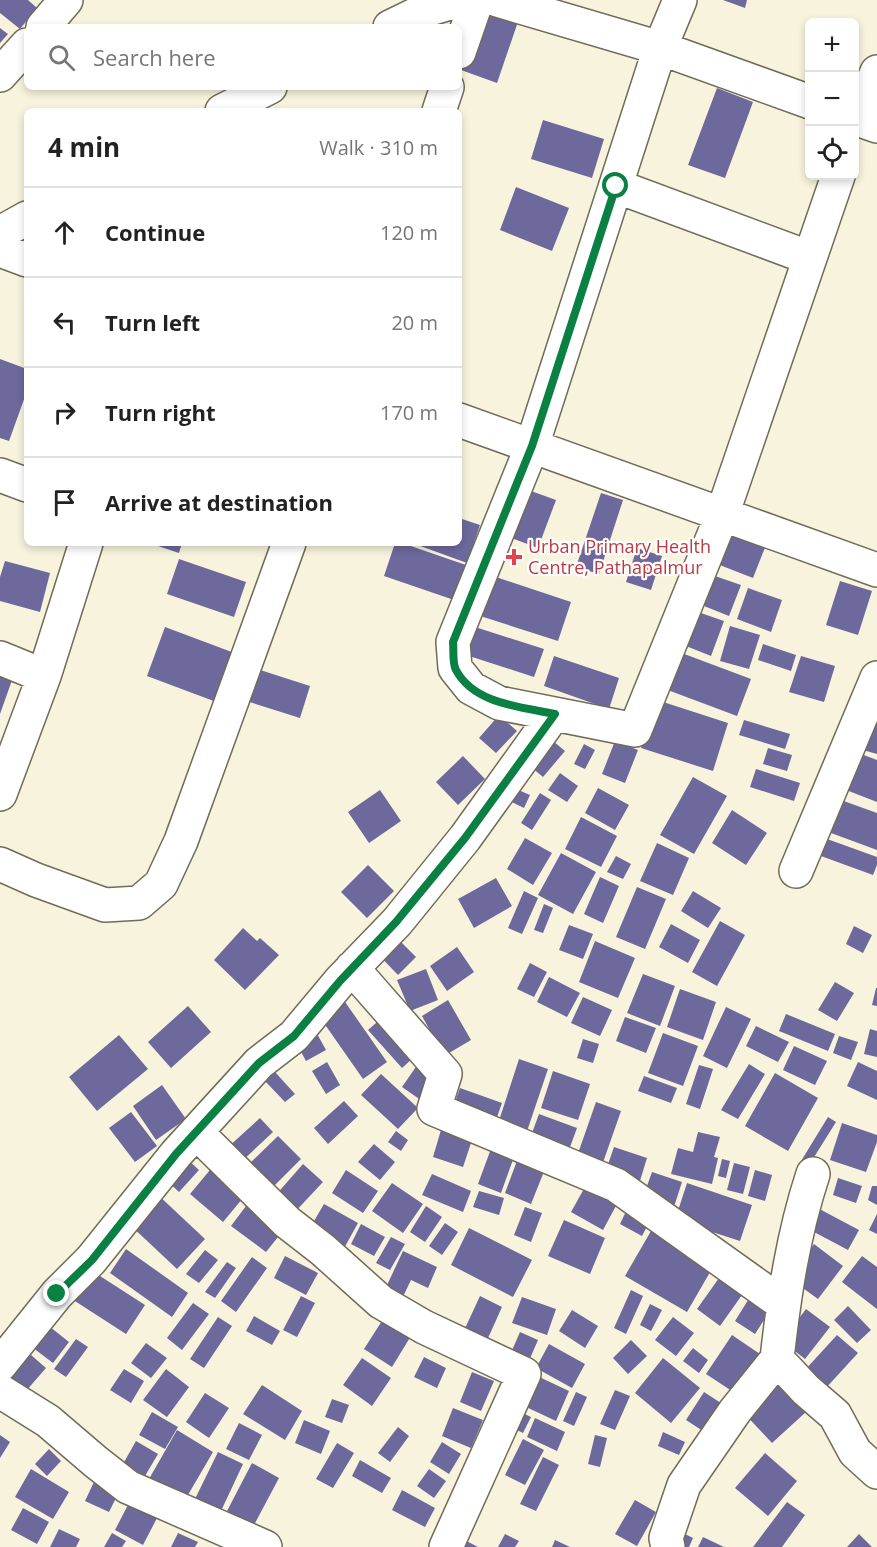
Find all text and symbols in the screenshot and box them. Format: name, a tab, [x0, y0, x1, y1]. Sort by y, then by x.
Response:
map controls	[805, 18, 859, 180]
button: +	[805, 18, 859, 72]
search box	[24, 24, 462, 90]
icon: search	[45, 41, 78, 74]
text: Search here	[93, 42, 216, 72]
button: −	[805, 72, 859, 126]
button: locate	[805, 126, 859, 180]
text: 4 min	[48, 129, 120, 165]
text: Walk · 310 m	[319, 134, 438, 161]
route start	[602, 172, 628, 198]
icon: ahead	[48, 216, 81, 249]
text: Continue	[105, 217, 205, 247]
text: 120 m	[380, 219, 438, 246]
icon: left	[48, 306, 81, 339]
text: Turn left	[105, 307, 200, 337]
text: 20 m	[391, 309, 438, 336]
icon: right	[48, 396, 81, 429]
text: Turn right	[105, 397, 216, 427]
text: 170 m	[380, 399, 438, 426]
icon: arrive	[48, 486, 81, 519]
text: Arrive at destination	[105, 487, 333, 517]
place label: Urban Primary Health Centre, Pathapalmur	[528, 534, 711, 579]
marker: Urban Primary Health Centre, Pathapalmur	[505, 548, 523, 566]
route end	[43, 1280, 69, 1306]

